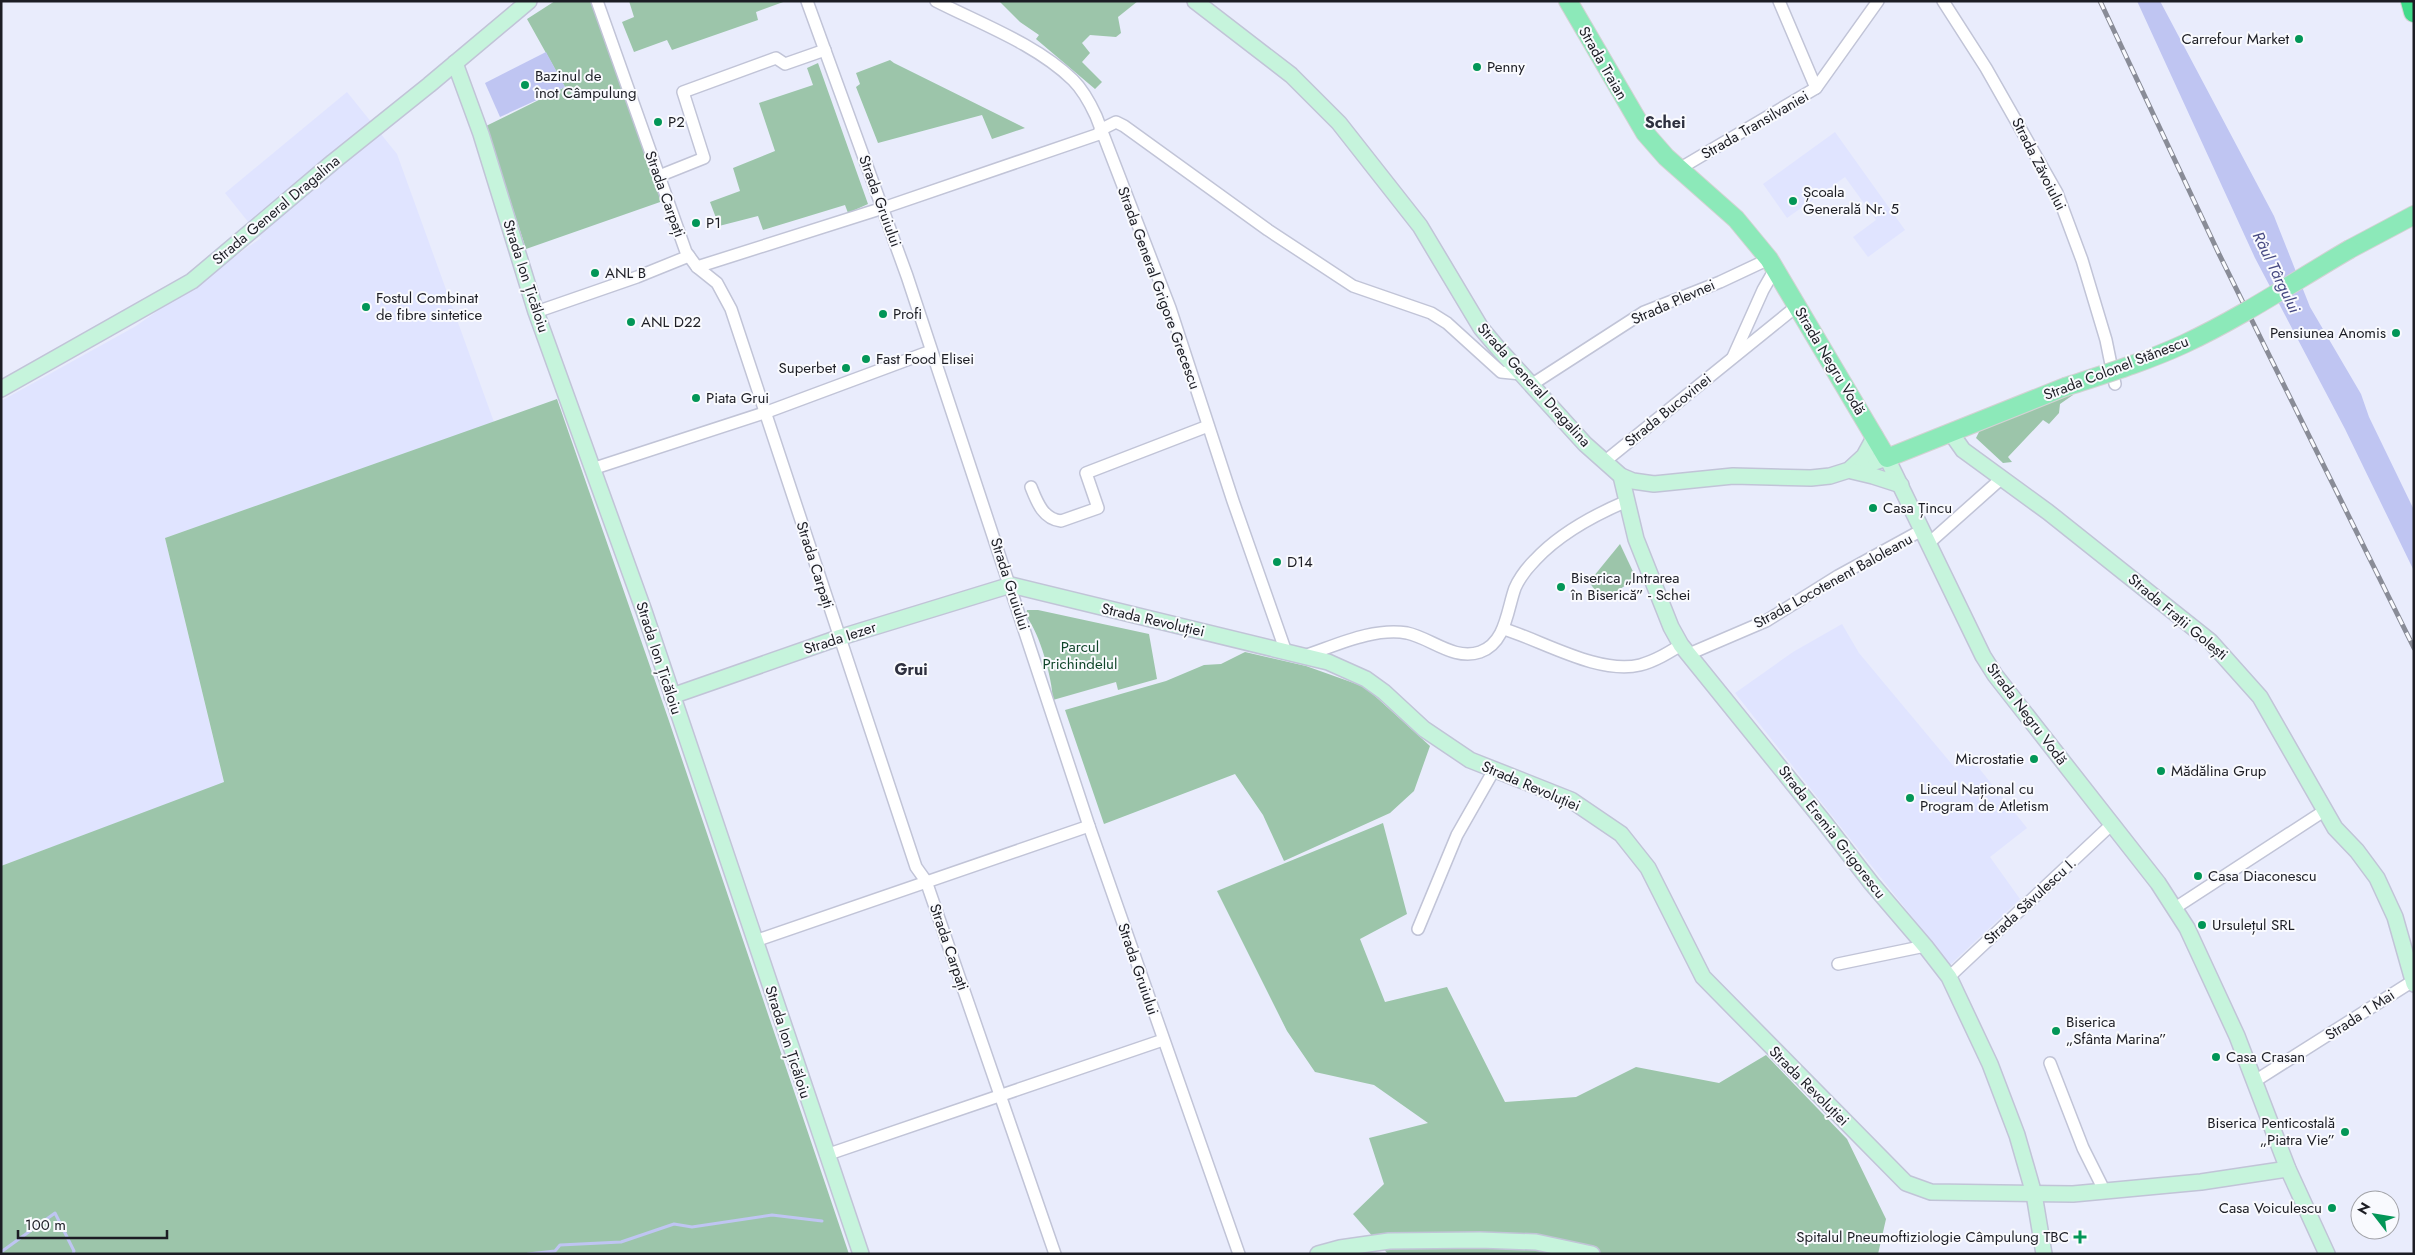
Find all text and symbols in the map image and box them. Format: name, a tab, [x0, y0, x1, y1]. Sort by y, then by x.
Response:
street label: Strada Traian	[1573, 22, 1633, 104]
place label: Carrefour Market	[2182, 28, 2289, 50]
marker: Carrefour Market	[2293, 33, 2305, 45]
place label: Penny	[1487, 56, 1525, 78]
marker: Penny	[1471, 61, 1483, 73]
place label: Bazinul de înot Câmpulung	[534, 65, 637, 104]
marker: Bazinul de înot Câmpulung	[519, 79, 531, 91]
street label: Strada Transilvaniei	[1697, 85, 1813, 165]
place label: P2	[668, 111, 685, 133]
district label: Schei	[1645, 111, 1685, 134]
street label: Strada Zăvoiului	[2006, 114, 2072, 214]
marker: P2	[652, 116, 664, 128]
street label: Strada Carpați	[639, 148, 691, 240]
street label: Strada General Dragalina	[207, 150, 345, 270]
street label: Strada Gruiului	[853, 152, 907, 250]
place label: Școala Generală Nr. 5	[1803, 181, 1899, 220]
street label: Strada General Grigore Grecescu	[1112, 183, 1206, 393]
marker: Școala Generală Nr. 5	[1787, 195, 1799, 207]
place label: P1	[706, 212, 721, 234]
street label: Strada Ion Țicăloiu	[497, 217, 555, 335]
marker: P1	[690, 217, 702, 229]
water label: Râul Târgului	[2247, 228, 2307, 318]
place label: ANL B	[605, 262, 646, 284]
marker: ANL B	[589, 267, 601, 279]
street label: Strada Plevnei	[1628, 274, 1718, 330]
place label: Fostul Combinat de fibre sintetice	[376, 287, 482, 326]
marker: Fostul Combinat de fibre sintetice	[360, 301, 372, 313]
place label: Profi	[893, 303, 922, 325]
street label: Strada Negru Vodă	[1789, 303, 1871, 419]
marker: Profi	[877, 308, 889, 320]
place label: ANL D22	[641, 311, 701, 333]
marker: ANL D22	[625, 316, 637, 328]
street label: Strada General Dragalina	[1472, 318, 1596, 452]
place label: Pensiunea Anomis	[2270, 322, 2386, 344]
marker: Pensiunea Anomis	[2390, 327, 2402, 339]
street label: Strada Colonel Stănescu	[2040, 330, 2192, 406]
place label: Fast Food Elisei	[876, 348, 974, 370]
marker: Fast Food Elisei	[860, 353, 872, 365]
place label: Superbet	[779, 357, 836, 379]
marker: Superbet	[840, 362, 852, 374]
street label: Strada Bucovinei	[1620, 368, 1716, 452]
place label: Piata Grui	[706, 387, 769, 409]
marker: Piata Grui	[690, 392, 702, 404]
place label: Casa Țincu	[1883, 497, 1952, 519]
marker: Casa Țincu	[1867, 502, 1879, 514]
street label: Strada Carpați	[791, 519, 839, 611]
street label: Strada Locotenent Baloleanu	[1749, 528, 1917, 634]
street label: Strada Gruiului	[985, 535, 1035, 633]
place label: D14	[1287, 551, 1313, 573]
marker: D14	[1271, 556, 1283, 568]
place label: Biserica „Intrarea în Biserică” - Schei	[1570, 567, 1691, 606]
street label: Strada Frații Golești	[2123, 569, 2233, 665]
marker: Biserica „Intrarea în Biserică” - Schei	[1555, 581, 1567, 593]
street label: Strada Revoluției	[1099, 597, 1207, 643]
street label: Strada Ion Țicăloiu	[630, 599, 688, 717]
street label: Strada Iezer	[801, 616, 880, 660]
park label: Parcul Prichindelul	[1043, 636, 1117, 675]
district label: Grui	[894, 658, 928, 681]
street label: Strada Negru Vodă	[1981, 658, 2073, 770]
place label: Microstatie	[1956, 748, 2024, 770]
marker: Microstatie	[2028, 753, 2040, 765]
street label: Strada Revoluției	[1478, 755, 1584, 817]
place label: Mădălina Grup	[2171, 760, 2267, 782]
street label: Strada Eremia Grigorescu	[1773, 761, 1891, 903]
marker: Mădălina Grup	[2155, 765, 2167, 777]
place label: Liceul Național cu Program de Atletism	[1920, 778, 2049, 817]
marker: Liceul Național cu Program de Atletism	[1904, 792, 1916, 804]
street label: Strada Săvulescu I.	[1979, 852, 2081, 950]
place label: Casa Diaconescu	[2208, 865, 2317, 887]
marker: Casa Diaconescu	[2192, 870, 2204, 882]
street label: Strada Carpați	[924, 901, 974, 993]
place label: Ursulețul SRL	[2212, 914, 2295, 936]
marker: Ursulețul SRL	[2196, 919, 2208, 931]
street label: Strada Gruiului	[1112, 920, 1164, 1018]
street label: Strada Ion Țicăloiu	[759, 983, 817, 1101]
street label: Strada 1 Mai	[2321, 984, 2399, 1046]
place label: Biserica „Sfânta Marina”	[2066, 1011, 2166, 1050]
marker: Biserica „Sfânta Marina”	[2050, 1025, 2062, 1037]
street label: Strada Revoluției	[1764, 1041, 1854, 1131]
place label: Casa Crasan	[2226, 1046, 2305, 1068]
marker: Casa Crasan	[2210, 1051, 2222, 1063]
place label: Biserica Penticostală „Piatra Vie”	[2207, 1112, 2335, 1151]
marker: Biserica Penticostală „Piatra Vie”	[2339, 1126, 2351, 1138]
north arrow	[2350, 1190, 2400, 1240]
place label: Casa Voiculescu	[2219, 1197, 2322, 1219]
text: N	[2352, 1198, 2375, 1218]
marker: Casa Voiculescu	[2326, 1202, 2338, 1214]
scale bar	[18, 1208, 166, 1240]
text: 100 m	[25, 1214, 66, 1236]
place label: Spitalul Pneumoftiziologie Câmpulung TBC	[1796, 1226, 2069, 1248]
marker: Spitalul Pneumoftiziologie Câmpulung TBC	[2073, 1230, 2087, 1244]

